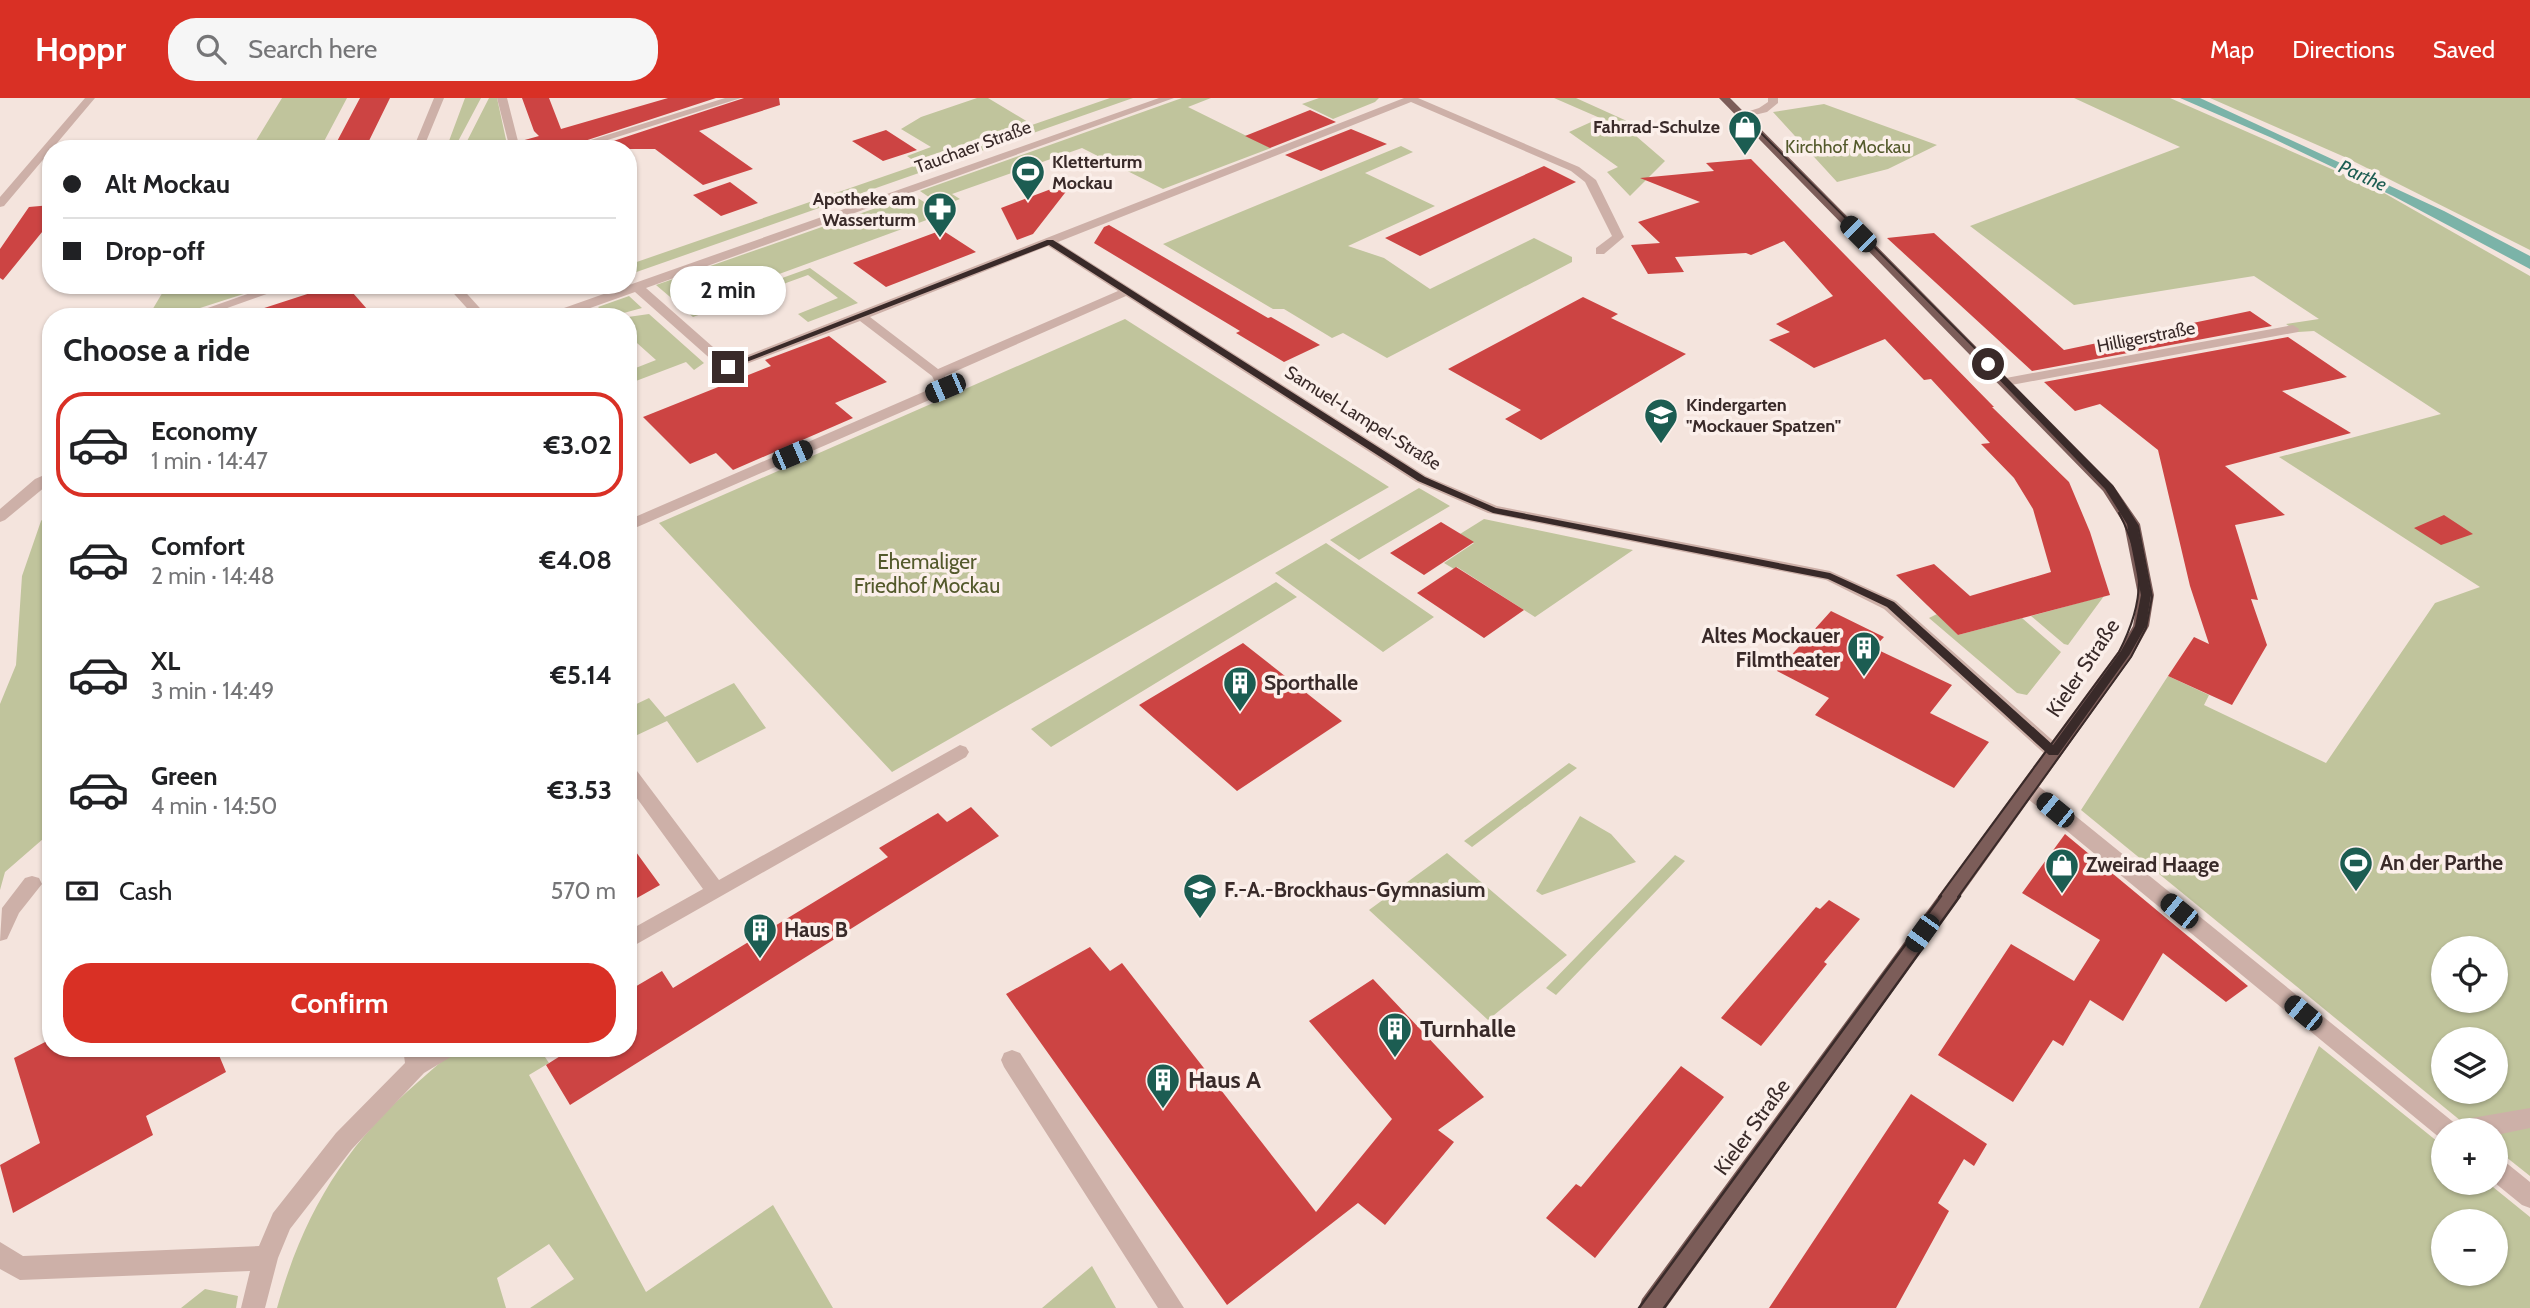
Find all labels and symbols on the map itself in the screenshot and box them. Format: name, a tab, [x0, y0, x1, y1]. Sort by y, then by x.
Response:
shop icon: Fahrrad-Schulze	[1726, 108, 1764, 157]
street label: Tauchaer Straße	[912, 116, 1034, 178]
place label: Fahrrad-Schulze	[1593, 116, 1720, 138]
park label: Kirchhof Mockau	[1785, 136, 1911, 158]
place label: Kletterturm Mockau	[1052, 151, 1143, 194]
sports icon: Kletterturm Mockau	[1009, 153, 1047, 202]
water label: Parthe	[2335, 155, 2391, 196]
place label: Apotheke am Wasserturm	[813, 188, 916, 231]
pharmacy icon: Apotheke am Wasserturm	[921, 190, 959, 239]
car	[1836, 212, 1881, 256]
callout: 2 min	[670, 266, 786, 314]
street label: Hilligerstraße	[2095, 317, 2197, 357]
route start	[1972, 348, 2004, 380]
route end	[712, 351, 744, 383]
street label: Samuel-Lampel-Straße	[1281, 361, 1445, 475]
car	[922, 370, 969, 406]
place label: Kindergarten "Mockauer Spatzen"	[1686, 394, 1841, 437]
school or university icon: Kindergarten "Mockauer Spatzen"	[1642, 396, 1680, 445]
car	[769, 437, 816, 473]
park label: Ehemaliger Friedhof Mockau	[854, 549, 1000, 598]
street label: Kieler Straße	[2041, 614, 2125, 722]
place label: Altes Mockauer Filmtheater	[1701, 623, 1840, 672]
building icon: Altes Mockauer Filmtheater	[1845, 629, 1883, 678]
building icon: Sporthalle	[1221, 664, 1259, 713]
place label: Sporthalle	[1264, 670, 1358, 695]
car	[2033, 789, 2078, 831]
sports icon: An der Parthe	[2337, 844, 2375, 893]
shop icon: Zweirad Haage	[2043, 846, 2081, 895]
place label: An der Parthe	[2380, 850, 2503, 875]
place label: Zweirad Haage	[2086, 852, 2220, 877]
school or university icon: F.-A.-Brockhaus-Gymnasium	[1181, 871, 1219, 920]
place label: F.-A.-Brockhaus-Gymnasium	[1224, 877, 1485, 902]
car	[2157, 890, 2202, 932]
car	[1902, 910, 1943, 956]
building icon: Haus B	[741, 911, 779, 960]
place label: Haus B	[784, 917, 848, 942]
car	[2281, 992, 2326, 1034]
building icon: Turnhalle	[1376, 1010, 1414, 1059]
place label: Turnhalle	[1420, 1014, 1516, 1043]
building icon: Haus A	[1144, 1061, 1182, 1110]
place label: Haus A	[1188, 1065, 1261, 1094]
street label: Kieler Straße	[1708, 1073, 1795, 1180]

